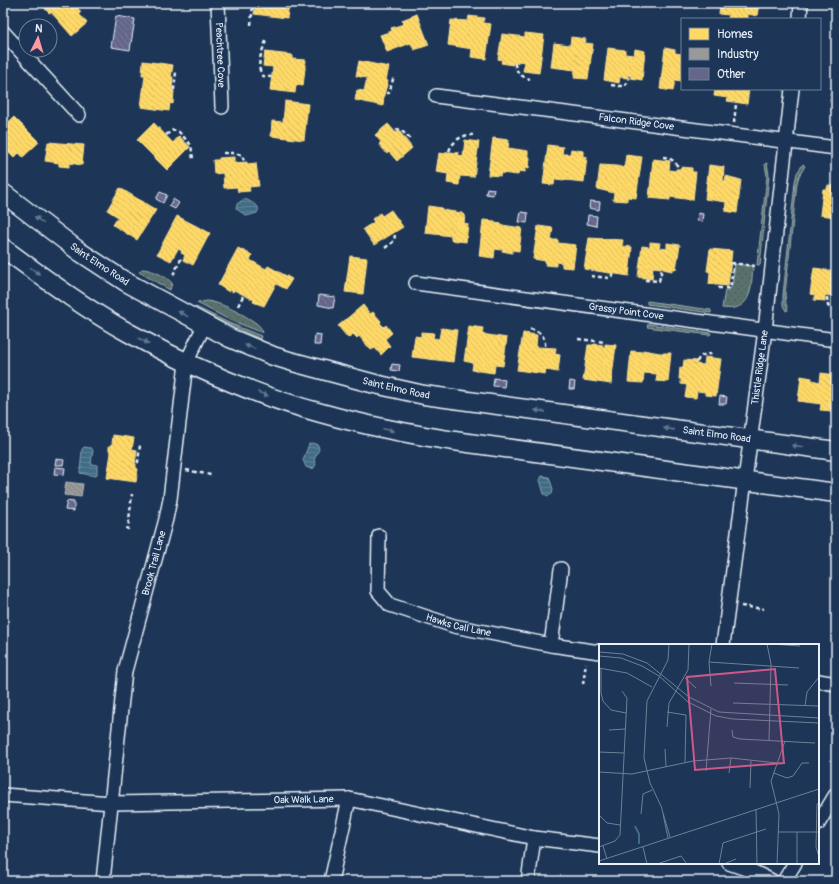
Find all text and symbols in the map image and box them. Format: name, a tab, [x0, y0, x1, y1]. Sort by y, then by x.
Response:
north arrow	[18, 18, 58, 58]
legend	[681, 18, 821, 90]
text: N	[35, 22, 44, 35]
street label: Peachtree Cove	[213, 22, 227, 88]
text: Homes	[717, 27, 753, 42]
text: Industry	[717, 47, 759, 62]
text: Other	[717, 67, 746, 82]
street label: Falcon Ridge Cove	[598, 111, 675, 133]
one-way arrow	[33, 216, 44, 225]
street label: Saint Elmo Road	[67, 240, 131, 288]
one-way arrow	[29, 267, 40, 275]
street label: Grassy Point Cove	[588, 300, 664, 323]
one-way arrow	[177, 310, 189, 317]
street label: Thistle Ridge Lane	[749, 329, 771, 406]
one-way arrow	[139, 337, 150, 344]
one-way arrow	[243, 343, 255, 349]
street label: Saint Elmo Road	[361, 375, 431, 402]
one-way arrow	[257, 391, 269, 397]
one-way arrow	[534, 408, 546, 414]
street label: Saint Elmo Road	[682, 424, 752, 445]
one-way arrow	[662, 426, 675, 432]
one-way arrow	[381, 427, 394, 433]
one-way arrow	[791, 443, 803, 450]
street label: Brook Trail Lane	[140, 529, 169, 597]
street label: Hawks Call Lane	[424, 611, 492, 639]
inset map	[599, 644, 819, 864]
street label: Oak Walk Lane	[274, 793, 334, 806]

